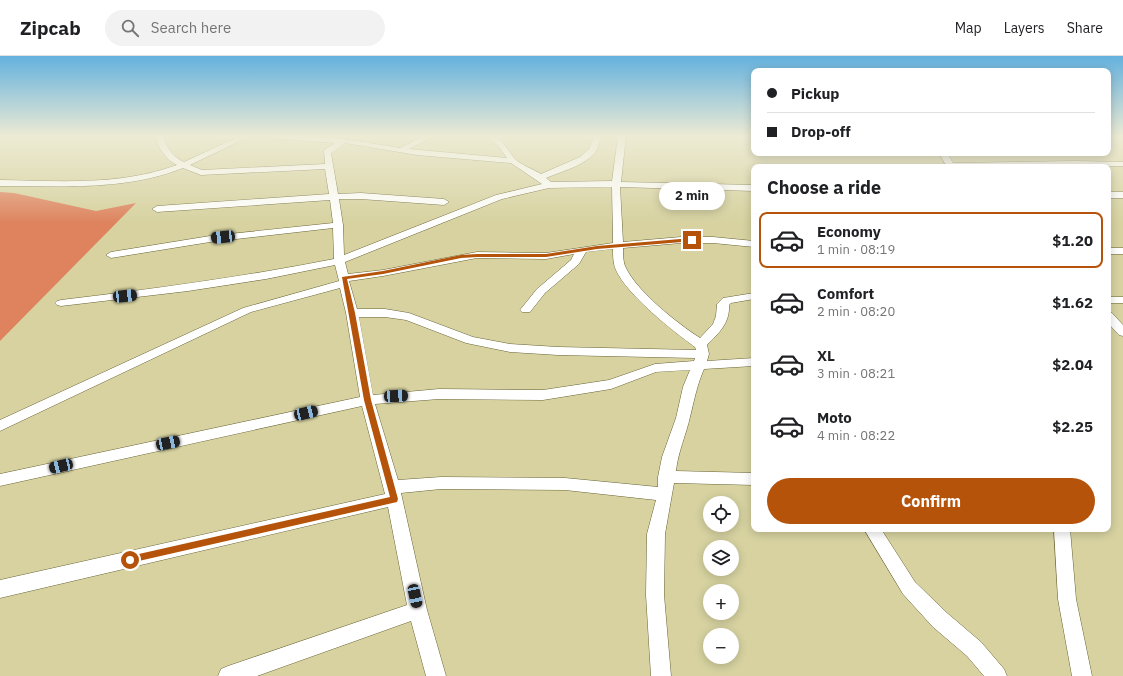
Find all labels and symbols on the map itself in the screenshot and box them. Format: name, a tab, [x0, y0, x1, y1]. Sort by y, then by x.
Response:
callout: 2 min	[659, 182, 725, 210]
car	[210, 230, 236, 244]
route end	[683, 231, 701, 249]
car	[112, 289, 138, 303]
car	[384, 389, 408, 403]
car	[293, 404, 319, 422]
car	[155, 435, 181, 451]
car	[48, 457, 74, 475]
route start	[121, 551, 139, 569]
car	[407, 583, 423, 609]

